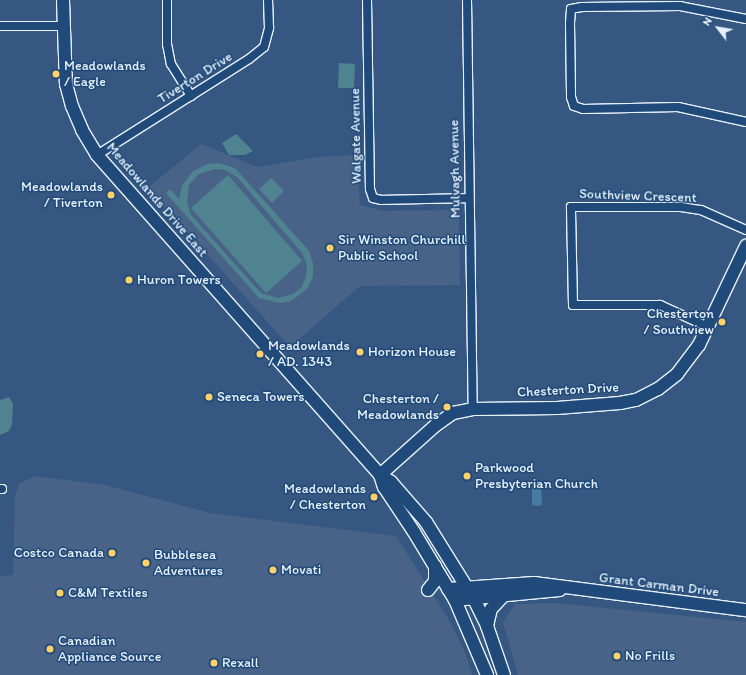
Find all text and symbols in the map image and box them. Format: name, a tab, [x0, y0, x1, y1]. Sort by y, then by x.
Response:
north arrow	[698, 8, 738, 48]
text: N	[700, 15, 715, 28]
street label: Tiverton Drive	[155, 48, 235, 108]
place label: Meadowlands / Eagle	[64, 58, 146, 90]
marker: Meadowlands / Eagle	[51, 69, 61, 79]
street label: Walgate Avenue	[347, 88, 365, 184]
street label: Mulvagh Avenue	[446, 120, 464, 218]
street label: Meadowlands Drive East	[103, 139, 211, 261]
place label: Meadowlands / Tiverton	[21, 179, 103, 212]
street label: Southview Crescent	[579, 186, 697, 206]
marker: Meadowlands / Tiverton	[106, 190, 116, 200]
place label: Sir Winston Churchill Public School	[338, 232, 466, 264]
marker: Sir Winston Churchill Public School	[325, 243, 335, 253]
place label: Huron Towers	[137, 272, 219, 288]
marker: Huron Towers	[124, 275, 134, 285]
place label: Chesterton / Southview	[644, 306, 714, 338]
marker: Chesterton / Southview	[717, 317, 727, 327]
place label: Meadowlands / AD. 1343	[268, 338, 350, 370]
place label: Horizon House	[368, 344, 456, 360]
marker: Horizon House	[355, 347, 365, 357]
marker: Meadowlands / AD. 1343	[255, 349, 265, 359]
street label: Chesterton Drive	[517, 379, 619, 401]
place label: Seneca Towers	[217, 389, 304, 405]
place label: Chesterton / Meadowlands	[357, 391, 439, 424]
marker: Seneca Towers	[204, 392, 214, 402]
marker: Chesterton / Meadowlands	[442, 402, 452, 412]
place label: Parkwood Presbyterian Church	[475, 460, 598, 492]
marker: Parkwood Presbyterian Church	[462, 471, 472, 481]
place label: Meadowlands / Chesterton	[284, 481, 366, 514]
marker: Meadowlands / Chesterton	[369, 492, 379, 502]
place label: Costco Canada	[14, 545, 104, 561]
place label: Bubblesea Adventures	[154, 547, 223, 580]
marker: Costco Canada	[107, 548, 117, 558]
marker: Bubblesea Adventures	[141, 558, 151, 568]
place label: Movati	[281, 562, 321, 578]
marker: Movati	[268, 565, 278, 575]
street label: Grant Carman Drive	[598, 569, 720, 601]
place label: C&M Textiles	[68, 585, 146, 601]
marker: C&M Textiles	[55, 588, 65, 598]
place label: Canadian Appliance Source	[58, 633, 161, 666]
marker: Canadian Appliance Source	[45, 644, 55, 654]
place label: No Frills	[625, 648, 675, 664]
marker: No Frills	[612, 651, 622, 661]
place label: Rexall	[222, 655, 259, 671]
marker: Rexall	[209, 658, 219, 668]

